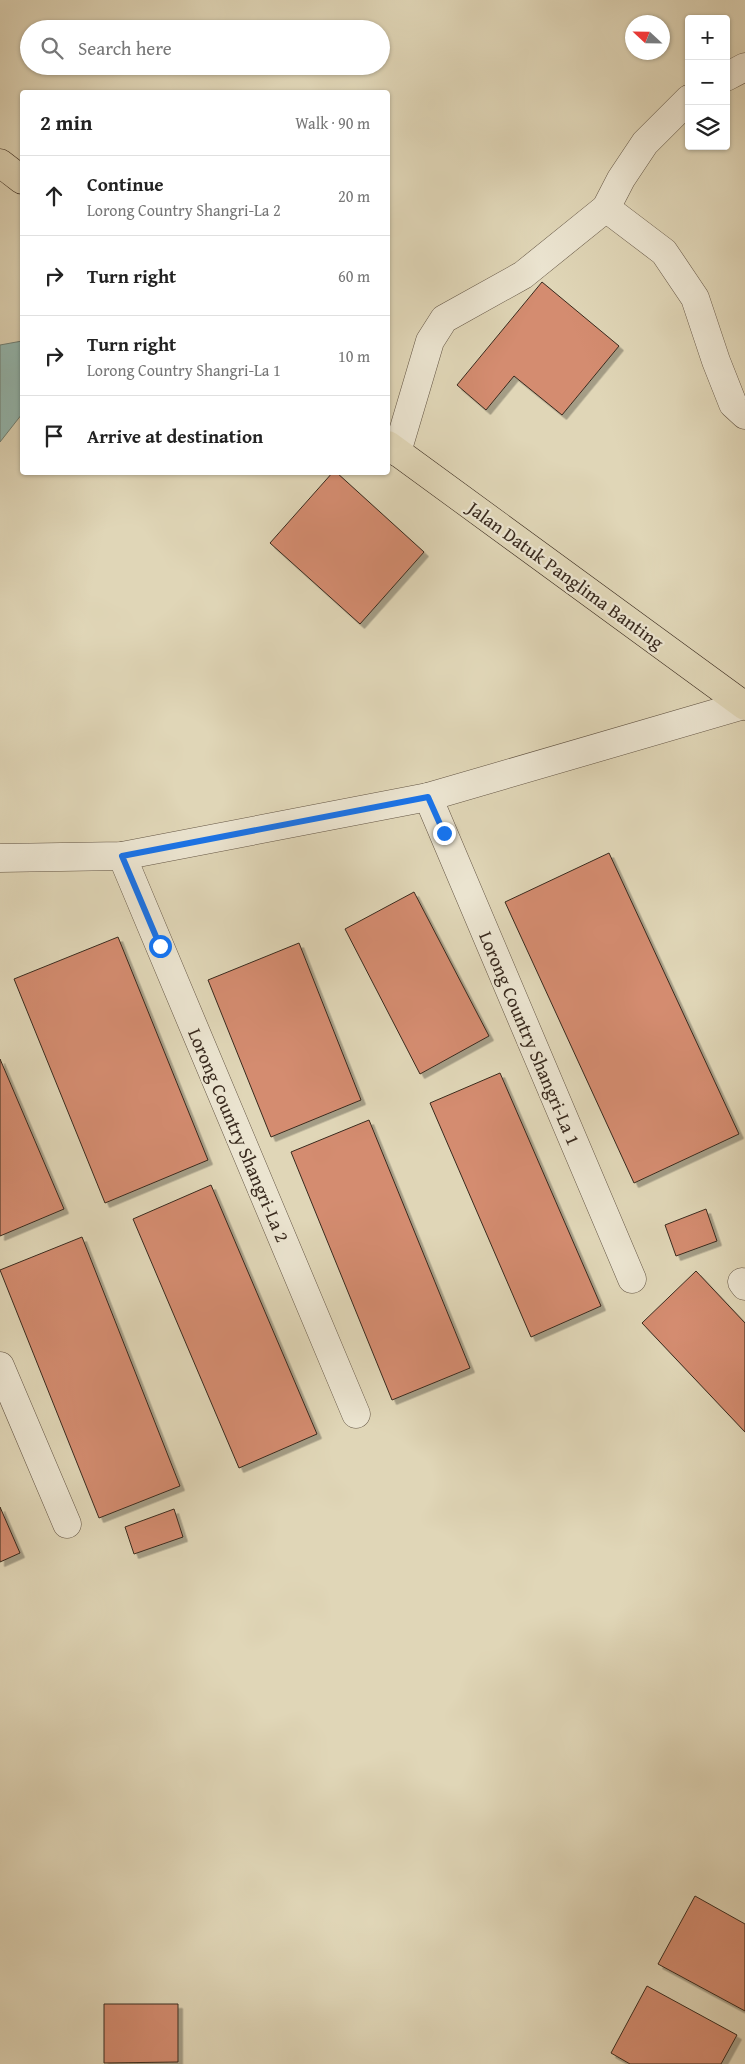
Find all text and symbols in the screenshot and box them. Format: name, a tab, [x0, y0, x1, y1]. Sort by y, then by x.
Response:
north arrow	[625, 15, 670, 60]
map controls	[685, 15, 730, 150]
button: +	[685, 15, 730, 60]
search box	[20, 20, 390, 75]
icon: search	[38, 34, 66, 62]
text: Search here	[78, 34, 172, 62]
button: −	[685, 60, 730, 105]
button: layers	[685, 105, 730, 150]
text: 2 min	[40, 107, 92, 138]
text: Walk · 90 m	[295, 111, 370, 135]
text: Continue	[87, 170, 164, 198]
icon: ahead	[40, 182, 68, 210]
text: 20 m	[338, 184, 370, 208]
text: Lorong Country Shangri-La 2	[87, 198, 281, 222]
icon: right	[40, 262, 68, 290]
text: Turn right	[87, 262, 176, 290]
text: 60 m	[338, 264, 370, 288]
text: Turn right	[87, 330, 176, 358]
icon: right	[40, 342, 68, 370]
text: 10 m	[338, 344, 370, 368]
text: Lorong Country Shangri-La 1	[87, 358, 281, 382]
icon: arrive	[40, 422, 68, 450]
text: Arrive at destination	[87, 422, 263, 450]
street label: Jalan Datuk Panglima Banting	[460, 493, 670, 656]
route end	[433, 822, 456, 845]
street label: Lorong Country Shangri-La 1	[472, 927, 588, 1149]
route start	[149, 935, 172, 958]
street label: Lorong Country Shangri-La 2	[181, 1024, 297, 1246]

